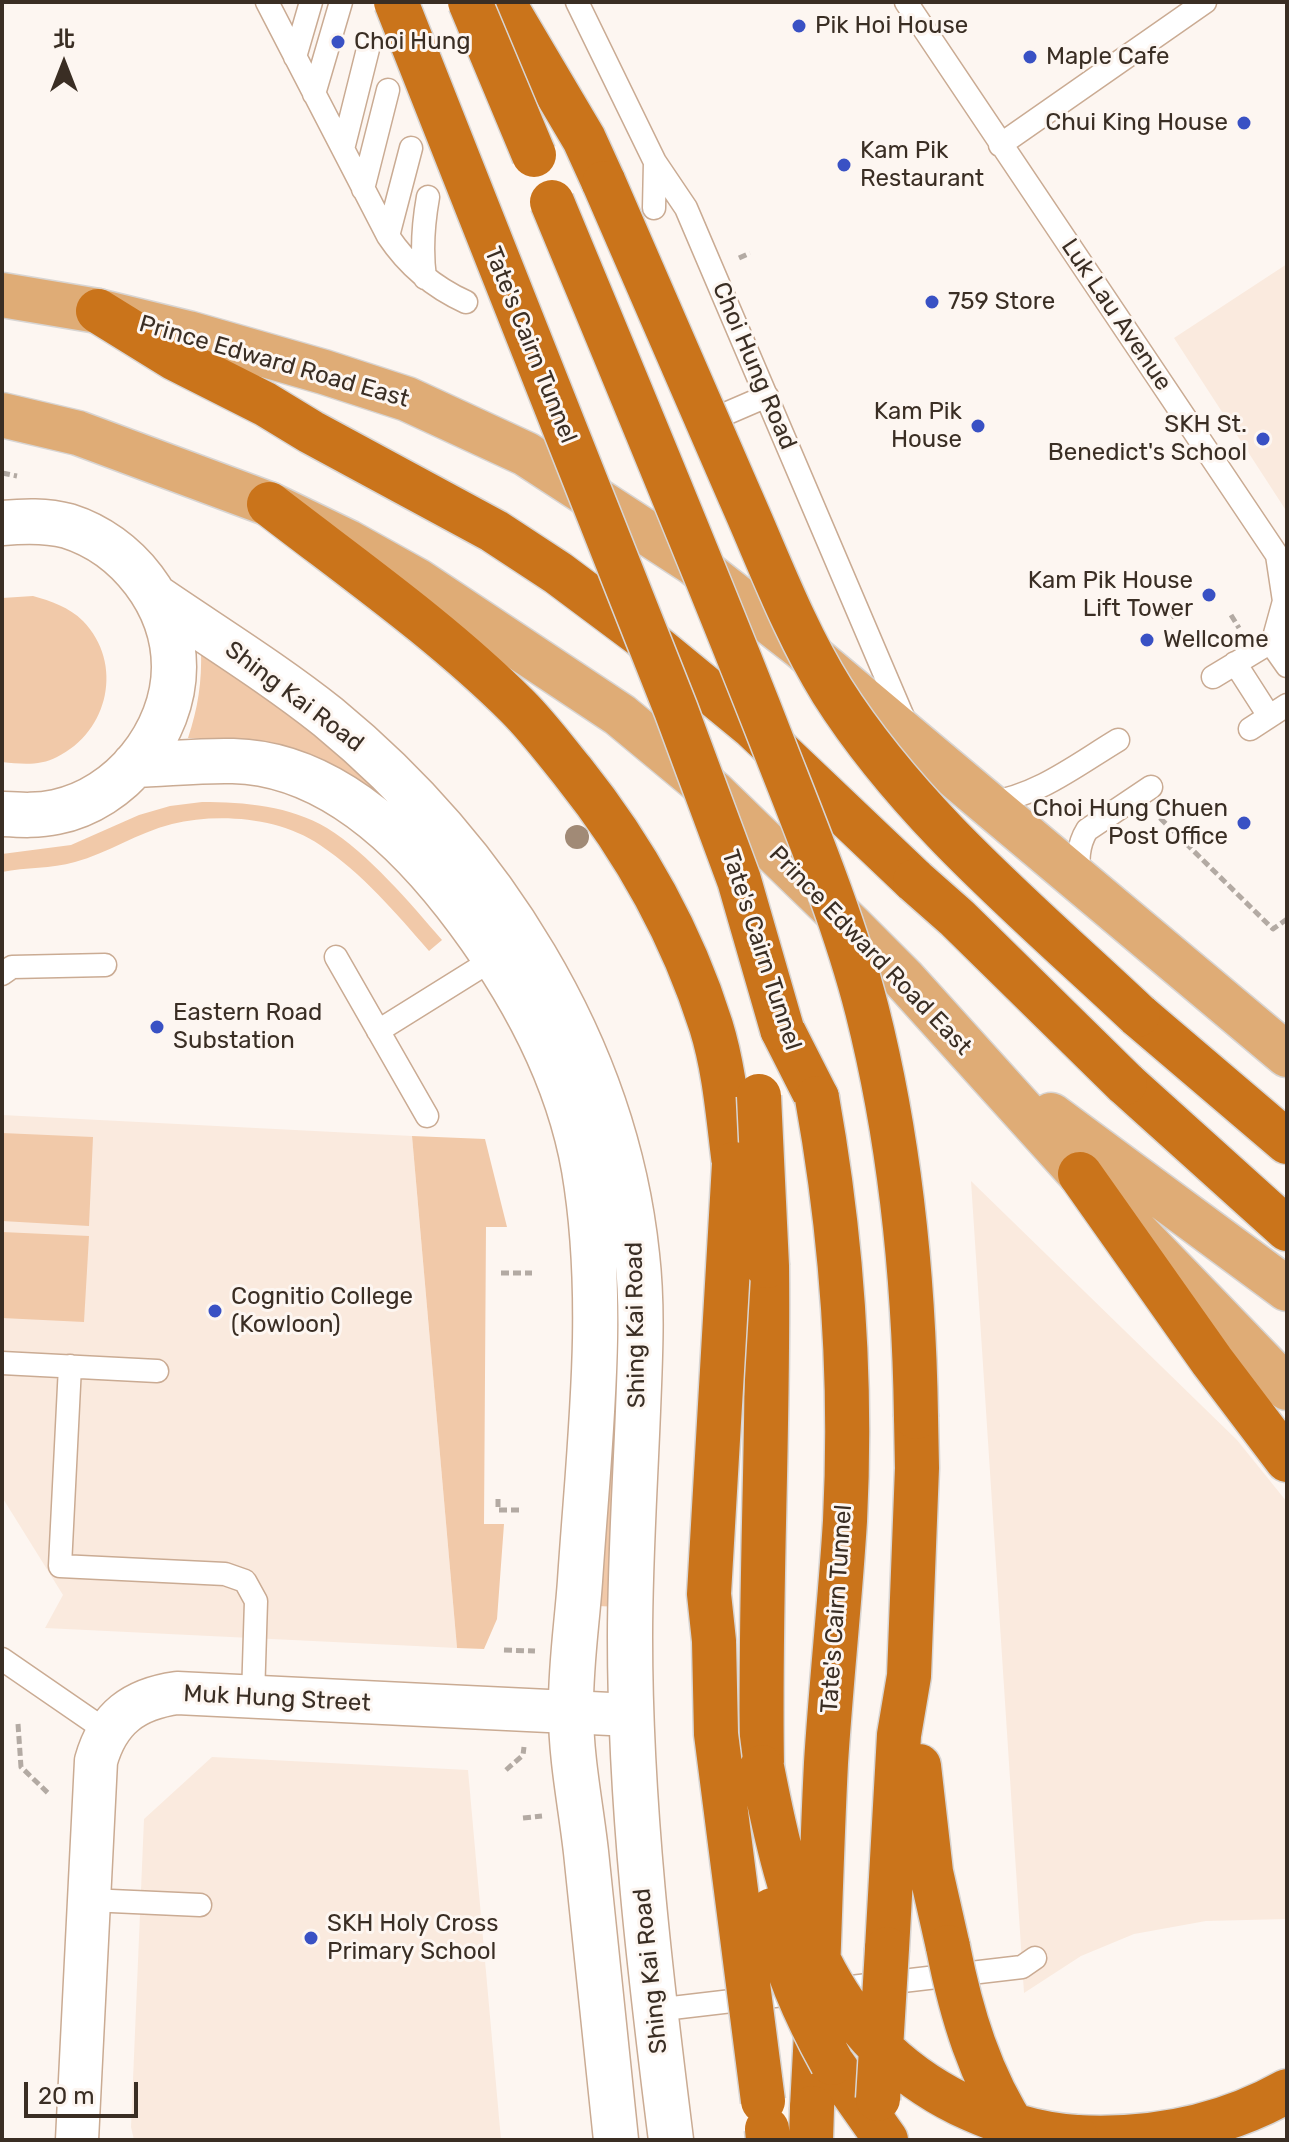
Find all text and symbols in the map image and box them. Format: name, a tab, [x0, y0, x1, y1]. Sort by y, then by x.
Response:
place label: Pik Hoi House	[815, 12, 968, 40]
marker: Pik Hoi House	[790, 17, 808, 35]
north arrow	[24, 24, 104, 104]
text: 北	[53, 26, 75, 53]
place label: Choi Hung	[354, 28, 471, 56]
marker: Choi Hung	[329, 33, 347, 51]
place label: Maple Cafe	[1046, 43, 1169, 71]
marker: Maple Cafe	[1021, 48, 1039, 66]
place label: Chui King House	[1045, 109, 1228, 137]
marker: Chui King House	[1235, 114, 1253, 132]
place label: Kam Pik Restaurant	[860, 137, 984, 193]
marker: Kam Pik Restaurant	[835, 156, 853, 174]
street label: Luk Lau Avenue	[1055, 234, 1177, 396]
street label: Tate's Cairn Tunnel	[477, 243, 583, 447]
street label: Choi Hung Road	[706, 278, 802, 454]
place label: 759 Store	[948, 288, 1055, 316]
marker: 759 Store	[923, 293, 941, 311]
street label: Prince Edward Road East	[136, 310, 412, 414]
place label: Kam Pik House	[874, 398, 962, 454]
place label: SKH St. Benedict's School	[1048, 411, 1247, 467]
marker: Kam Pik House	[969, 417, 987, 435]
marker: SKH St. Benedict's School	[1254, 430, 1272, 448]
place label: Kam Pik House Lift Tower	[1028, 567, 1193, 623]
marker: Kam Pik House Lift Tower	[1200, 586, 1218, 604]
place label: Wellcome	[1163, 626, 1269, 654]
marker: Wellcome	[1138, 631, 1156, 649]
street label: Shing Kai Road	[219, 635, 369, 759]
place label: Choi Hung Chuen Post Office	[1033, 795, 1228, 851]
marker: Choi Hung Chuen Post Office	[1235, 814, 1253, 832]
street label: Prince Edward Road East	[763, 840, 977, 1062]
street label: Tate's Cairn Tunnel	[715, 846, 807, 1054]
place label: Eastern Road Substation	[173, 999, 322, 1055]
marker: Eastern Road Substation	[148, 1018, 166, 1036]
street label: Shing Kai Road	[620, 1242, 652, 1408]
place label: Cognitio College (Kowloon)	[231, 1283, 413, 1339]
marker: Cognitio College (Kowloon)	[206, 1302, 224, 1320]
street label: Tate's Cairn Tunnel	[815, 1504, 859, 1714]
street label: Muk Hung Street	[183, 1680, 371, 1718]
street label: Shing Kai Road	[628, 1887, 674, 2055]
place label: SKH Holy Cross Primary School	[327, 1910, 498, 1966]
marker: SKH Holy Cross Primary School	[302, 1929, 320, 1947]
scale bar	[28, 2066, 142, 2116]
text: 20 m	[38, 2082, 95, 2110]

